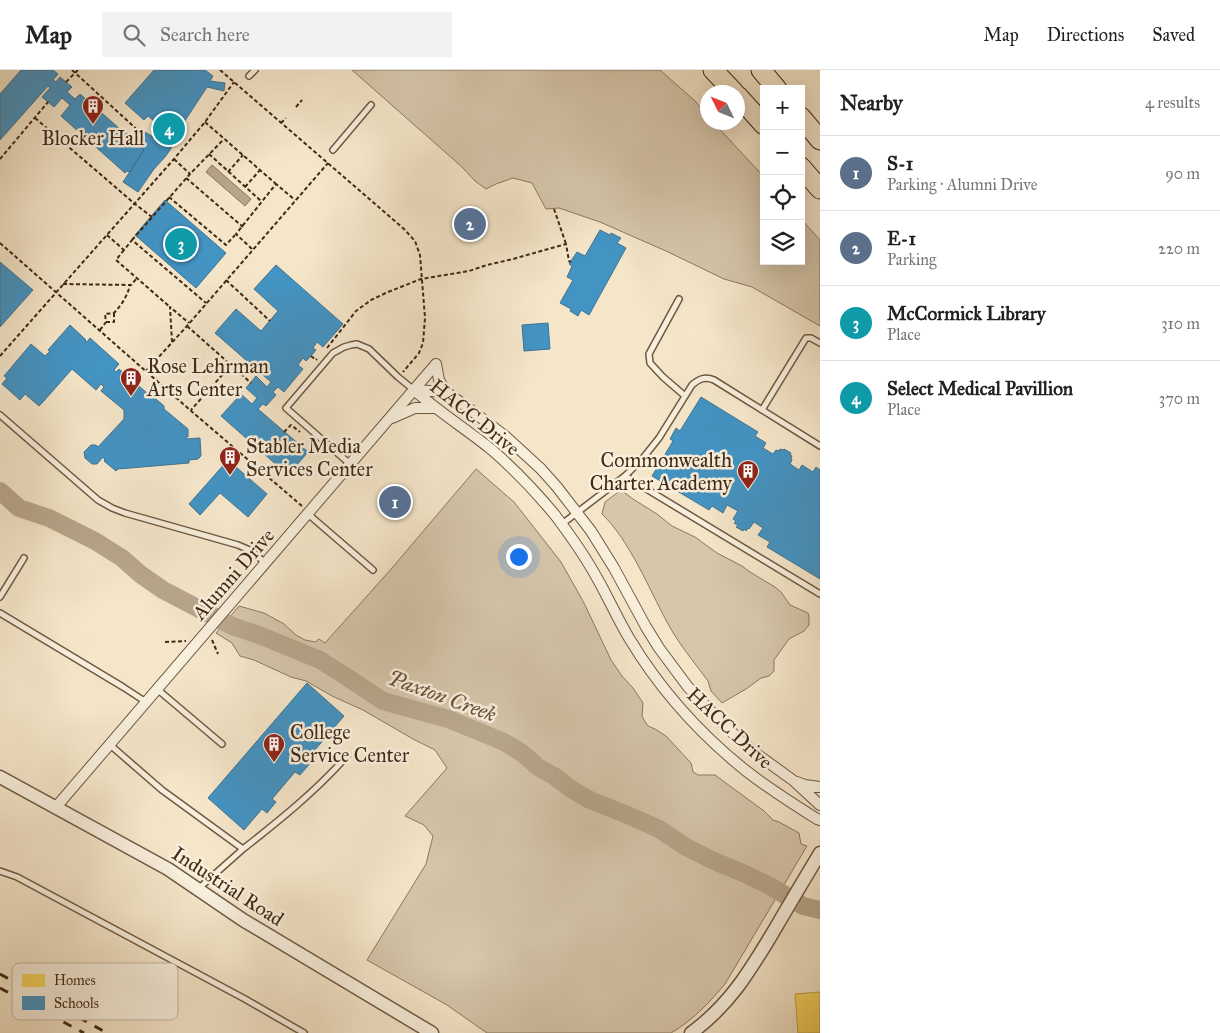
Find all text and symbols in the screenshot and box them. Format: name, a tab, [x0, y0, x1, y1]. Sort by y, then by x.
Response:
search box	[102, 12, 452, 57]
text: Map	[25, 20, 72, 50]
icon: search	[120, 21, 148, 49]
text: Search here	[160, 23, 250, 46]
text: Map	[983, 24, 1019, 46]
text: Directions	[1047, 24, 1124, 46]
text: Saved	[1152, 24, 1195, 46]
north arrow	[700, 85, 745, 130]
map controls	[760, 85, 805, 265]
button: +	[760, 85, 805, 130]
text: Nearby	[840, 90, 903, 116]
text: 4 results	[1145, 93, 1200, 112]
building icon: Blocker Hall	[81, 94, 105, 125]
pin: 4	[153, 110, 185, 148]
place label: Blocker Hall	[41, 126, 145, 150]
button: −	[760, 130, 805, 175]
text: S-1	[887, 152, 913, 175]
text: 1	[853, 164, 859, 183]
text: 90 m	[1165, 164, 1200, 183]
button: locate	[760, 175, 805, 220]
text: Parking · Alumni Drive	[887, 175, 1037, 194]
pin: 2	[454, 205, 486, 243]
button: layers	[760, 220, 805, 265]
pin: 3	[165, 225, 197, 263]
text: E-1	[887, 227, 916, 250]
text: 2	[852, 239, 860, 258]
text: 220 m	[1158, 239, 1200, 258]
text: Parking	[887, 250, 936, 269]
text: McCormick Library	[887, 302, 1046, 325]
text: 3	[853, 314, 859, 333]
text: 310 m	[1161, 314, 1200, 333]
text: Place	[887, 325, 921, 344]
place label: Rose Lehrman Arts Center	[146, 354, 269, 401]
building icon: Rose Lehrman Arts Center	[119, 366, 143, 397]
street label: HACC Drive	[425, 374, 525, 460]
text: Select Medical Pavillion	[887, 377, 1073, 400]
text: 4	[852, 389, 860, 408]
text: 370 m	[1159, 389, 1200, 408]
text: Place	[887, 400, 921, 419]
place label: Stabler Media Services Center	[246, 434, 373, 481]
building icon: Stabler Media Services Center	[218, 445, 242, 476]
place label: Commonwealth Charter Academy	[590, 448, 733, 495]
building icon: Commonwealth Charter Academy	[736, 459, 760, 490]
pin: 1	[379, 483, 411, 521]
street label: Alumni Drive	[186, 523, 279, 625]
your location	[506, 544, 532, 570]
water label: Paxton Creek	[384, 664, 500, 728]
street label: HACC Drive	[682, 682, 778, 774]
place label: College Service Center	[290, 720, 410, 767]
building icon: College Service Center	[262, 732, 286, 763]
street label: Industrial Road	[168, 841, 288, 931]
legend	[12, 963, 178, 1020]
text: Homes	[54, 972, 96, 989]
text: Schools	[54, 995, 99, 1012]

